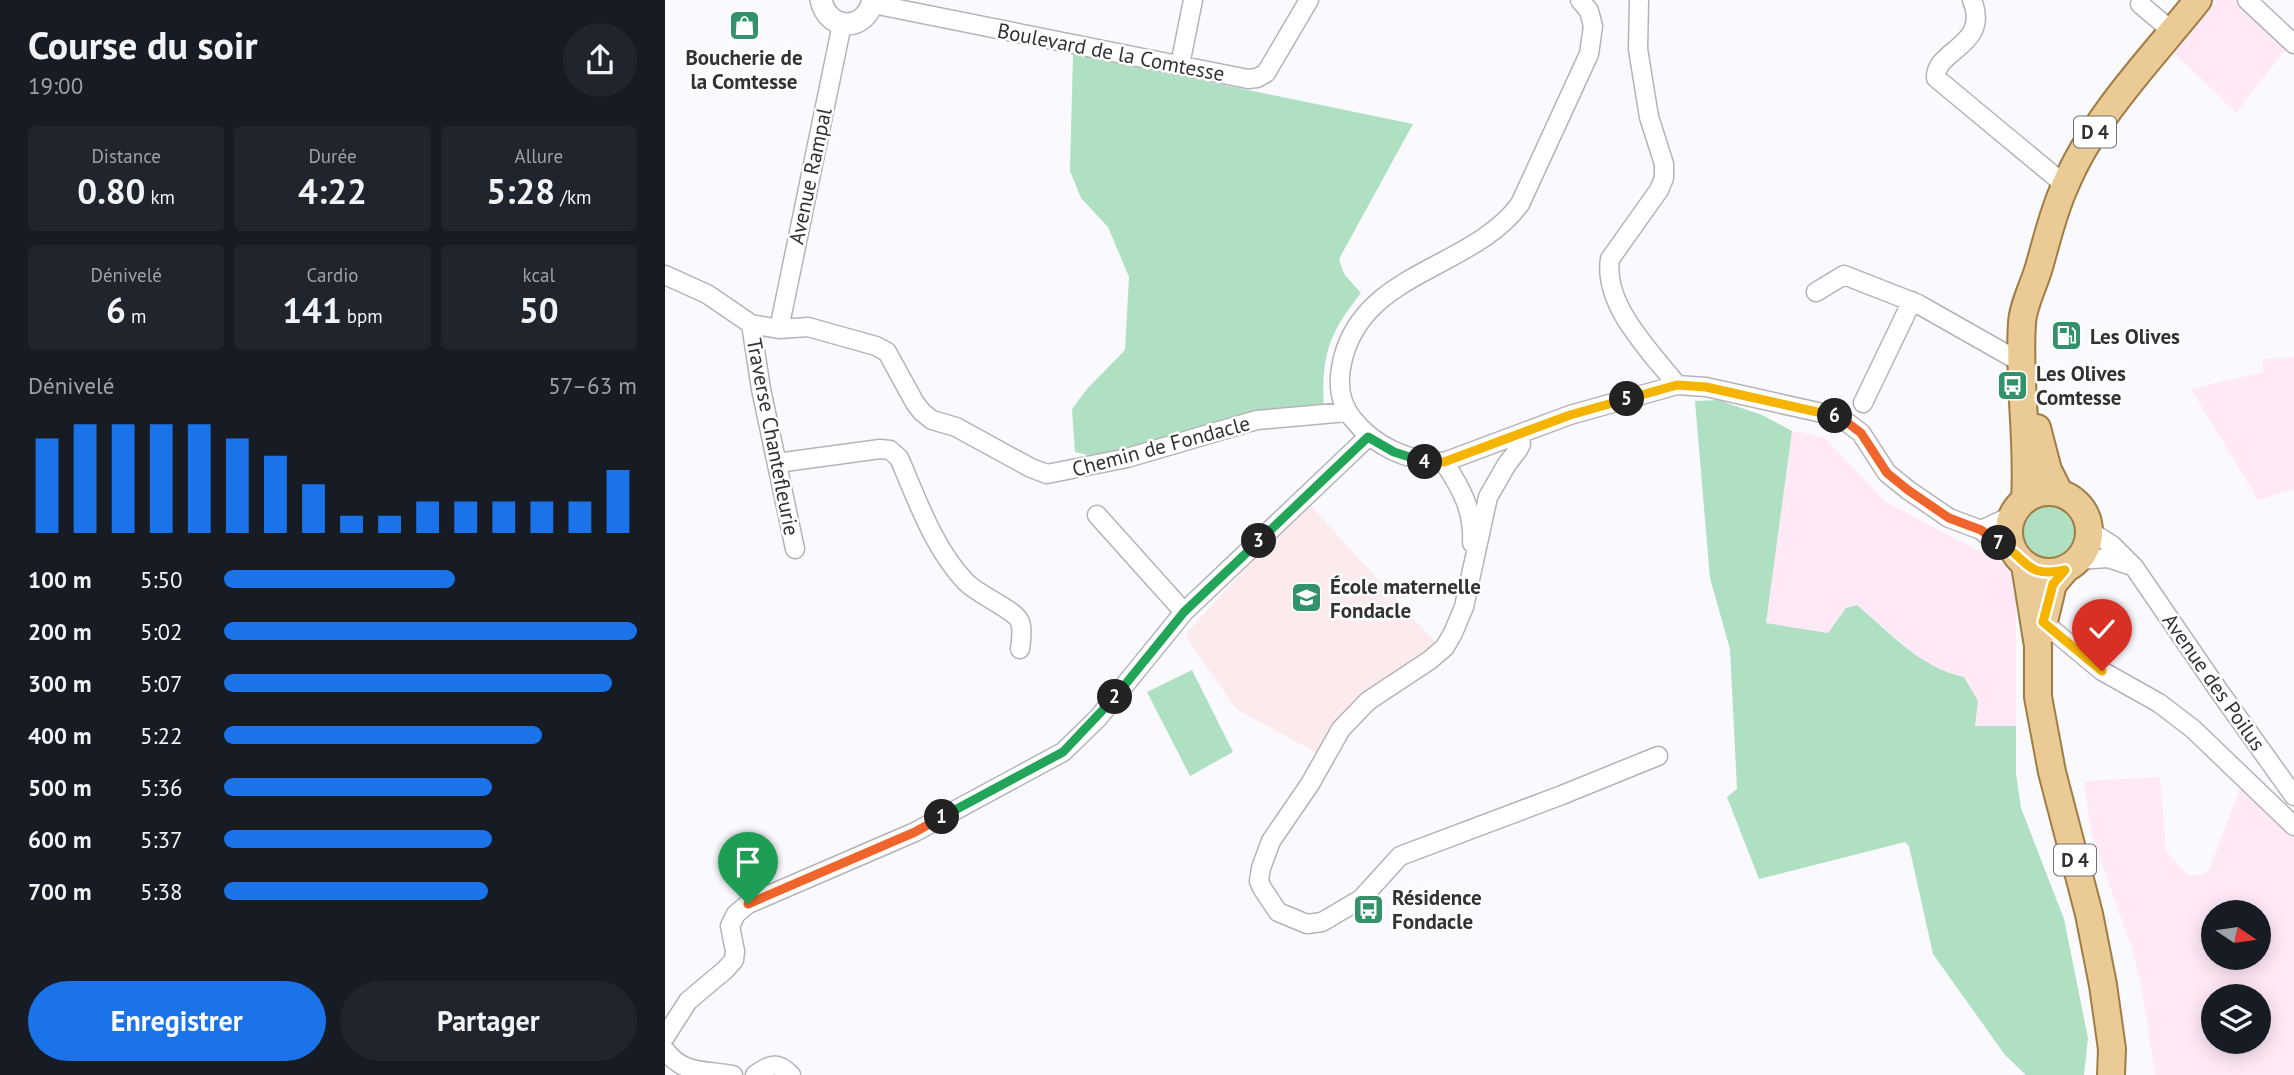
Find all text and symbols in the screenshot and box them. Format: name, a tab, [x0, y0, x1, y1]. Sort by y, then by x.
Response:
shop icon: Boucherie de la Comtesse	[727, 8, 761, 42]
street label: Boulevard de la Comtesse	[995, 17, 1227, 87]
text: Course du soir	[28, 20, 258, 69]
button: share	[563, 23, 637, 97]
place label: Boucherie de la Comtesse	[685, 44, 803, 95]
text: 19:00	[28, 71, 83, 100]
street label: Avenue Rampal	[782, 105, 838, 247]
road number: D 4	[2074, 116, 2116, 148]
text: Distance	[91, 144, 161, 168]
text: Durée	[308, 144, 357, 168]
text: Allure	[515, 144, 563, 168]
text: 0.80	[77, 168, 145, 214]
text: 4:22	[298, 168, 367, 214]
text: 5:28	[486, 168, 555, 214]
text: km	[145, 185, 175, 209]
text: /km	[555, 185, 591, 209]
text: Dénivelé	[90, 263, 162, 287]
text: Cardio	[307, 263, 358, 287]
text: kcal	[523, 263, 555, 287]
text: 6	[106, 287, 126, 333]
text: 141	[282, 287, 342, 333]
text: 50	[519, 287, 559, 333]
text: m	[126, 304, 146, 328]
text: bpm	[342, 304, 383, 328]
fuel station icon: Les Olives	[2050, 319, 2084, 353]
place label: Les Olives	[2090, 323, 2180, 350]
street label: Traverse Chantefleurie	[741, 336, 805, 538]
place label: Les Olives Comtesse	[2036, 360, 2126, 411]
bus stop icon: Les Olives Comtesse	[1996, 368, 2030, 402]
text: Dénivelé	[28, 371, 114, 400]
text: 57–63 m	[548, 371, 637, 400]
pin: 5	[1609, 382, 1644, 416]
text: 5	[1621, 386, 1632, 410]
pin: 6	[1817, 398, 1853, 434]
text: 6	[1829, 403, 1840, 427]
street label: Chemin de Fondacle	[1069, 409, 1253, 483]
pin: 4	[1407, 444, 1443, 480]
text: 4	[1419, 449, 1430, 473]
pin: 3	[1241, 524, 1277, 558]
pin: 7	[1981, 526, 2017, 560]
text: 3	[1253, 528, 1264, 552]
text: 7	[1993, 530, 2004, 554]
text: 100 m	[28, 565, 91, 594]
text: 5:50	[140, 565, 183, 594]
place label: École maternelle Fondacle	[1330, 573, 1481, 624]
school or university icon: École maternelle Fondacle	[1290, 581, 1324, 615]
pin	[2072, 599, 2132, 671]
street label: Avenue des Poilus	[2157, 608, 2271, 756]
icon: check	[2083, 610, 2121, 648]
text: 200 m	[28, 617, 91, 646]
text: 5:02	[140, 617, 183, 646]
text: 300 m	[28, 669, 91, 698]
text: 5:07	[140, 669, 183, 698]
pin: 2	[1098, 680, 1133, 714]
text: 2	[1109, 684, 1120, 708]
text: 400 m	[28, 721, 91, 750]
text: 5:22	[140, 721, 183, 750]
text: 500 m	[28, 773, 91, 802]
text: 5:36	[140, 773, 183, 802]
pin: 1	[925, 800, 959, 834]
text: 1	[936, 804, 947, 828]
text: 600 m	[28, 825, 91, 854]
text: 5:37	[140, 825, 183, 854]
pin	[718, 832, 778, 904]
icon: arrive	[729, 843, 767, 881]
road number: D 4	[2054, 845, 2096, 876]
text: 700 m	[28, 877, 91, 906]
text: 5:38	[140, 877, 183, 906]
place label: Résidence Fondacle	[1392, 884, 1482, 935]
bus stop icon: Résidence Fondacle	[1352, 892, 1386, 926]
north arrow	[2201, 900, 2271, 970]
map controls	[2201, 900, 2271, 1054]
button: Enregistrer	[28, 981, 326, 1061]
button: Partager	[340, 981, 637, 1061]
button: layers	[2201, 984, 2271, 1054]

